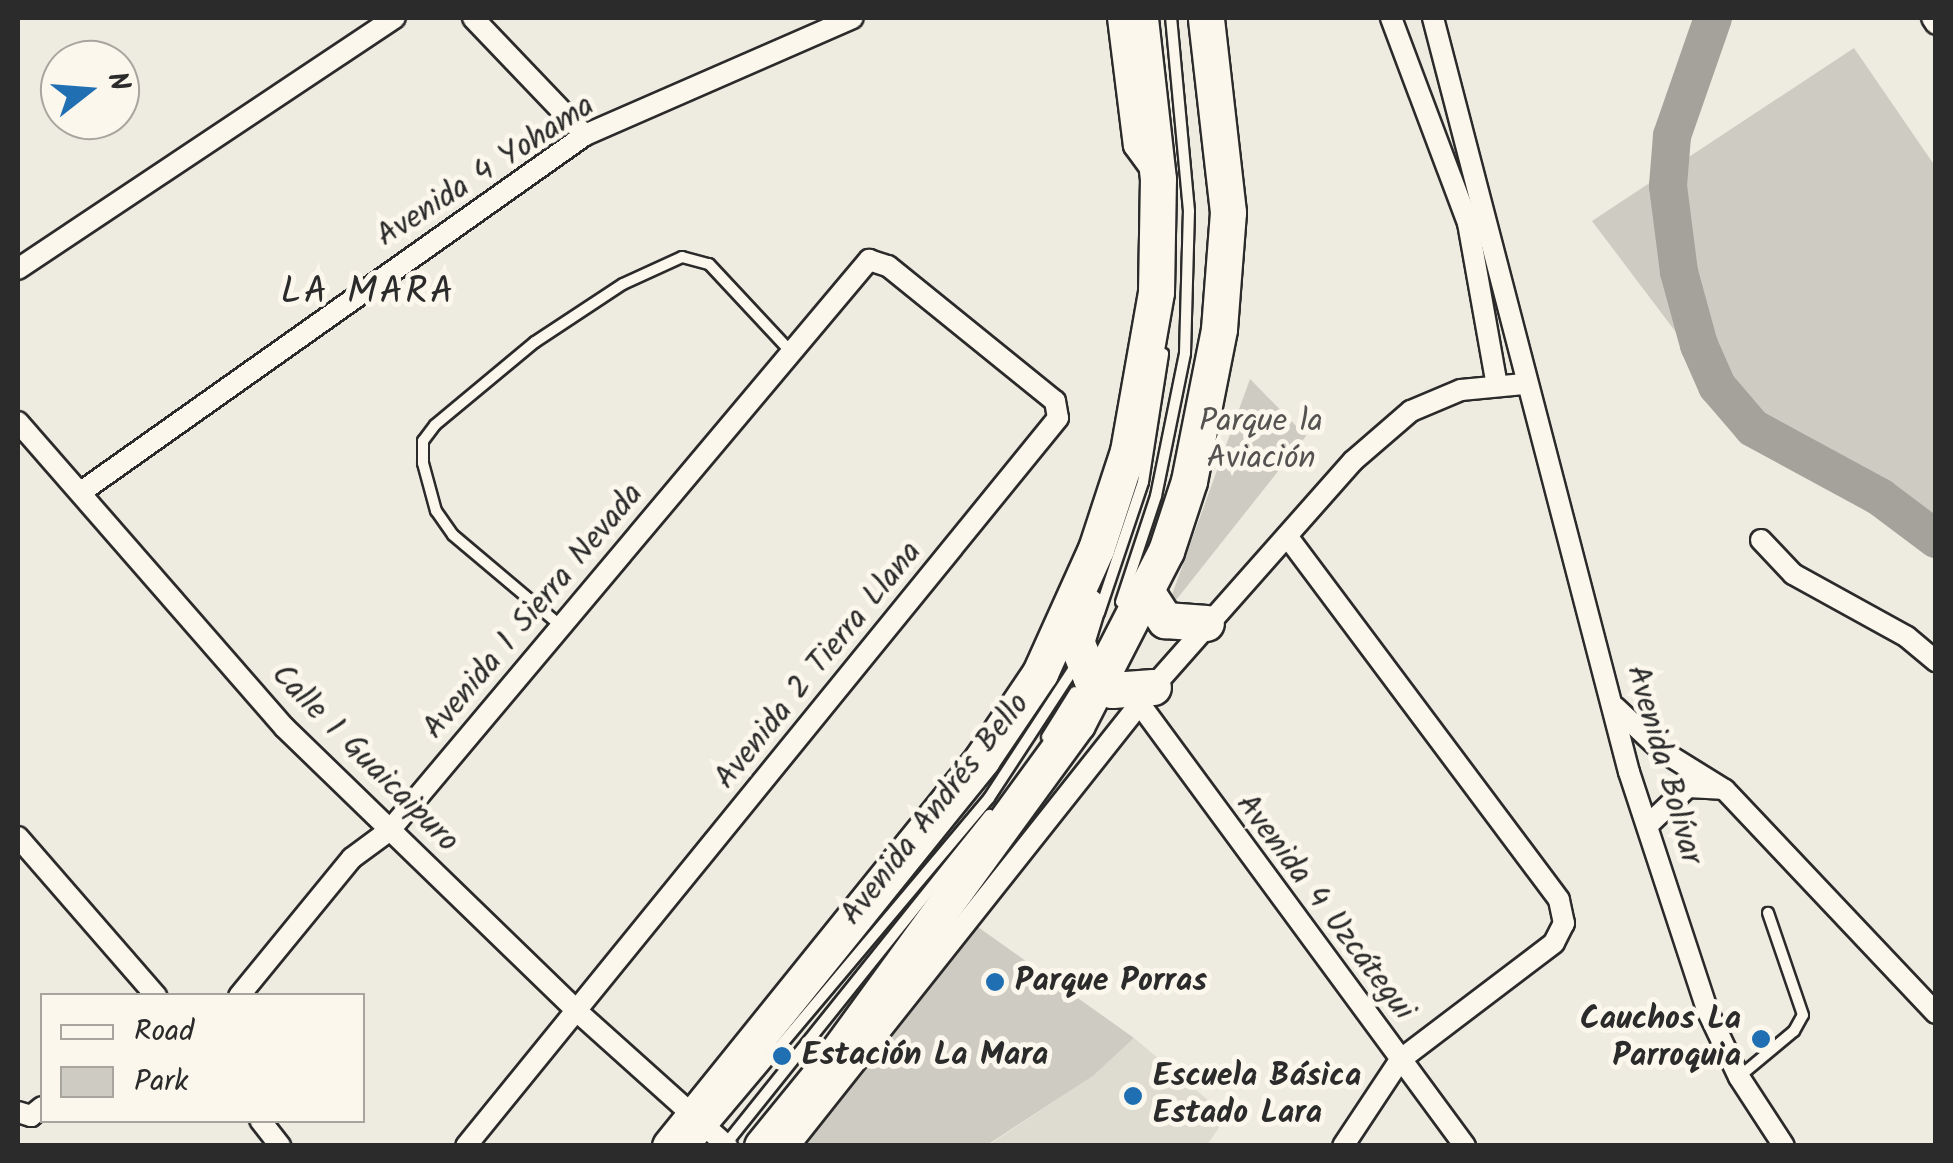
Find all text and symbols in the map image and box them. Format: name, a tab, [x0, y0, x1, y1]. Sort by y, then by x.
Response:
north arrow	[40, 40, 140, 140]
text: N	[93, 67, 141, 97]
street label: Avenida 4 Yohama	[370, 87, 602, 257]
district label: LA MARA	[281, 271, 455, 317]
park label: Parque la Aviación	[1199, 404, 1323, 479]
street label: Avenida 1 Sierra Nevada	[416, 476, 652, 748]
street label: Avenida 2 Tierra Llana	[707, 534, 931, 798]
street label: Calle 1 Guaicaipuro	[262, 657, 466, 861]
street label: Avenida Bolívar	[1616, 661, 1710, 869]
street label: Avenida Andrés Bello	[833, 686, 1039, 934]
street label: Avenida 4 Uzcátegui	[1226, 787, 1422, 1029]
place label: Parque Porras	[1015, 963, 1207, 1001]
marker: Parque Porras	[984, 971, 1006, 993]
legend	[40, 993, 365, 1123]
place label: Cauchos La Parroquia	[1580, 1002, 1741, 1077]
text: Road	[134, 1008, 194, 1056]
marker: Cauchos La Parroquia	[1750, 1028, 1772, 1050]
place label: Estación La Mara	[802, 1037, 1048, 1075]
marker: Estación La Mara	[771, 1045, 793, 1067]
text: Park	[134, 1058, 188, 1106]
place label: Escuela Básica Estado Lara	[1153, 1059, 1361, 1134]
marker: Escuela Básica Estado Lara	[1122, 1085, 1144, 1107]

